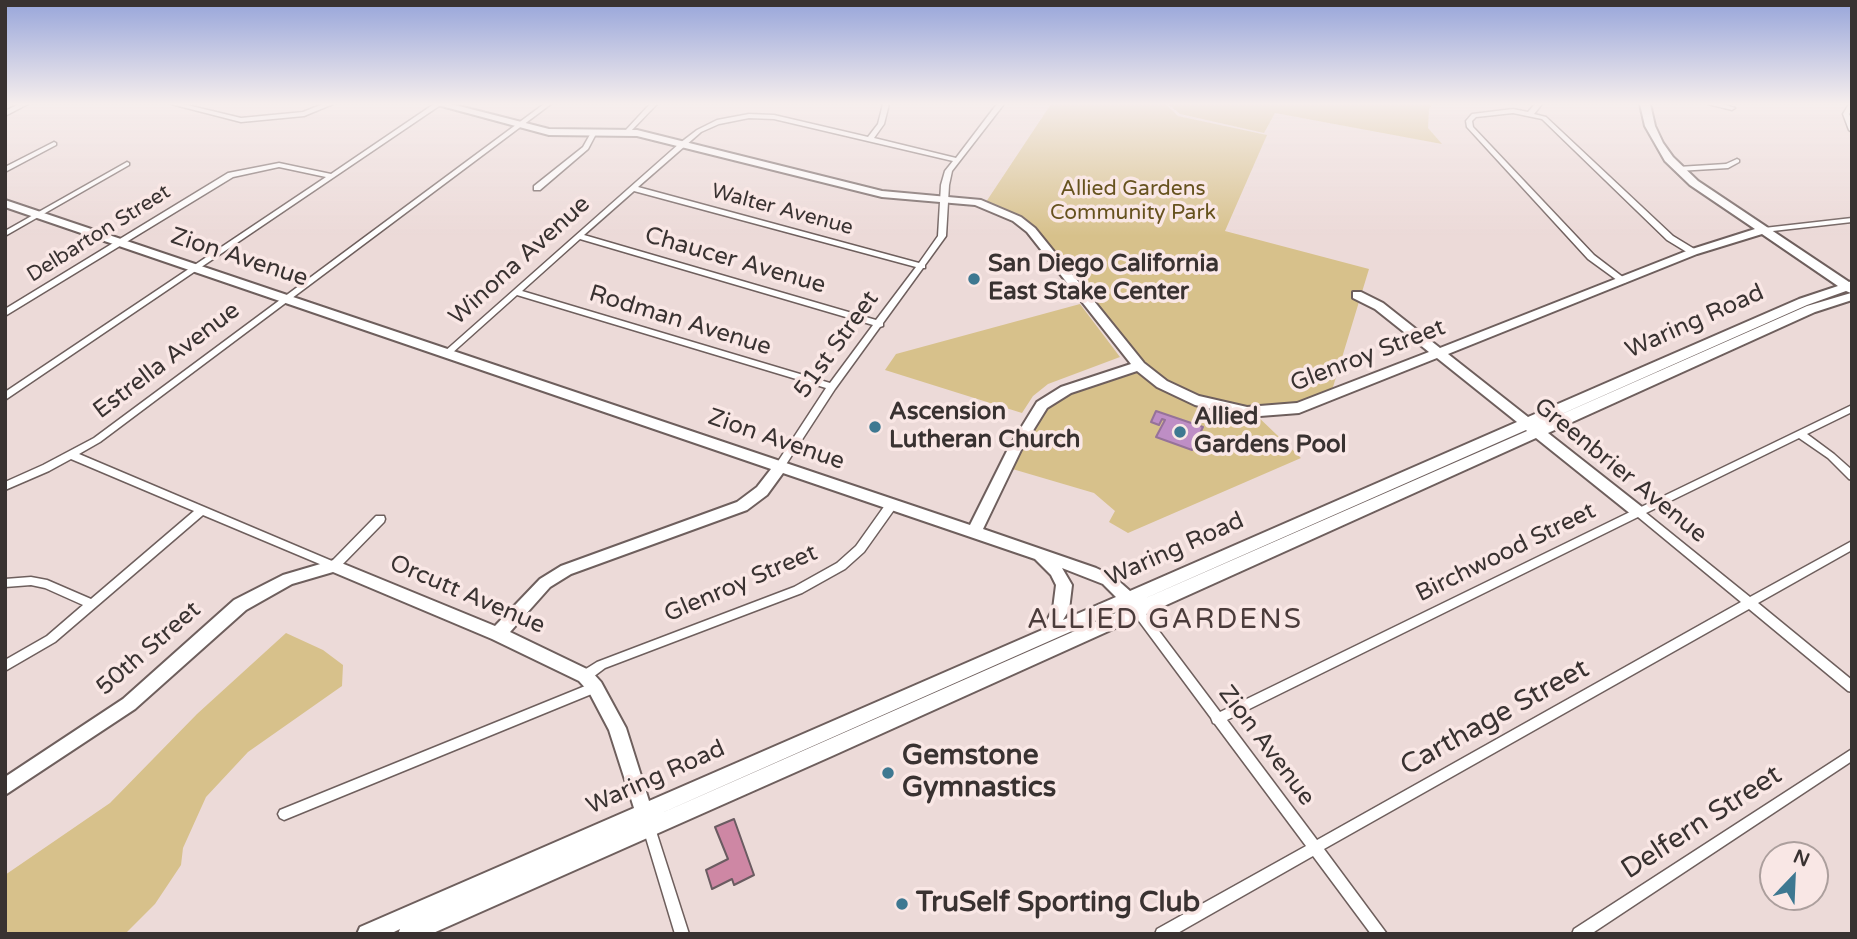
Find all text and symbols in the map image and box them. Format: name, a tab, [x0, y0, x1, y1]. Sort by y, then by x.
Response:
park label: Allied Gardens Community Park	[1050, 176, 1216, 226]
street label: Walter Avenue	[708, 179, 856, 241]
street label: Delbarton Street	[23, 180, 175, 288]
street label: Winona Avenue	[444, 190, 596, 332]
street label: Chaucer Avenue	[641, 221, 829, 301]
street label: Zion Avenue	[167, 222, 311, 294]
place label: San Diego California East Stake Center	[988, 251, 1219, 307]
marker: San Diego California East Stake Center	[966, 271, 982, 287]
street label: Waring Road	[1621, 279, 1769, 365]
street label: Rodman Avenue	[585, 280, 775, 362]
street label: 51st Street	[788, 286, 886, 404]
street label: Estrella Avenue	[88, 297, 246, 425]
street label: Glenroy Street	[1287, 313, 1449, 399]
street label: Greenbrier Avenue	[1528, 392, 1712, 550]
place label: Ascension Lutheran Church	[889, 399, 1080, 455]
street label: Zion Avenue	[704, 403, 848, 477]
place label: Allied Gardens Pool	[1194, 404, 1347, 460]
marker: Ascension Lutheran Church	[867, 419, 883, 435]
marker: Allied Gardens Pool	[1172, 424, 1188, 440]
street label: Birchwood Street	[1411, 497, 1601, 609]
street label: Waring Road	[1101, 507, 1249, 593]
street label: Glenroy Street	[660, 539, 822, 629]
street label: Orcutt Avenue	[385, 549, 549, 641]
street label: 50th Street	[91, 596, 207, 702]
district label: ALLIED GARDENS	[1029, 604, 1301, 638]
street label: Carthage Street	[1395, 652, 1595, 784]
street label: Zion Avenue	[1212, 680, 1320, 812]
street label: Waring Road	[582, 735, 730, 821]
place label: Gemstone Gymnastics	[902, 740, 1056, 806]
street label: Delfern Street	[1616, 759, 1788, 887]
marker: Gemstone Gymnastics	[880, 765, 896, 781]
north arrow	[1759, 841, 1829, 911]
text: N	[1790, 845, 1813, 872]
place label: TruSelf Sporting Club	[916, 887, 1200, 921]
marker: TruSelf Sporting Club	[894, 896, 910, 912]

